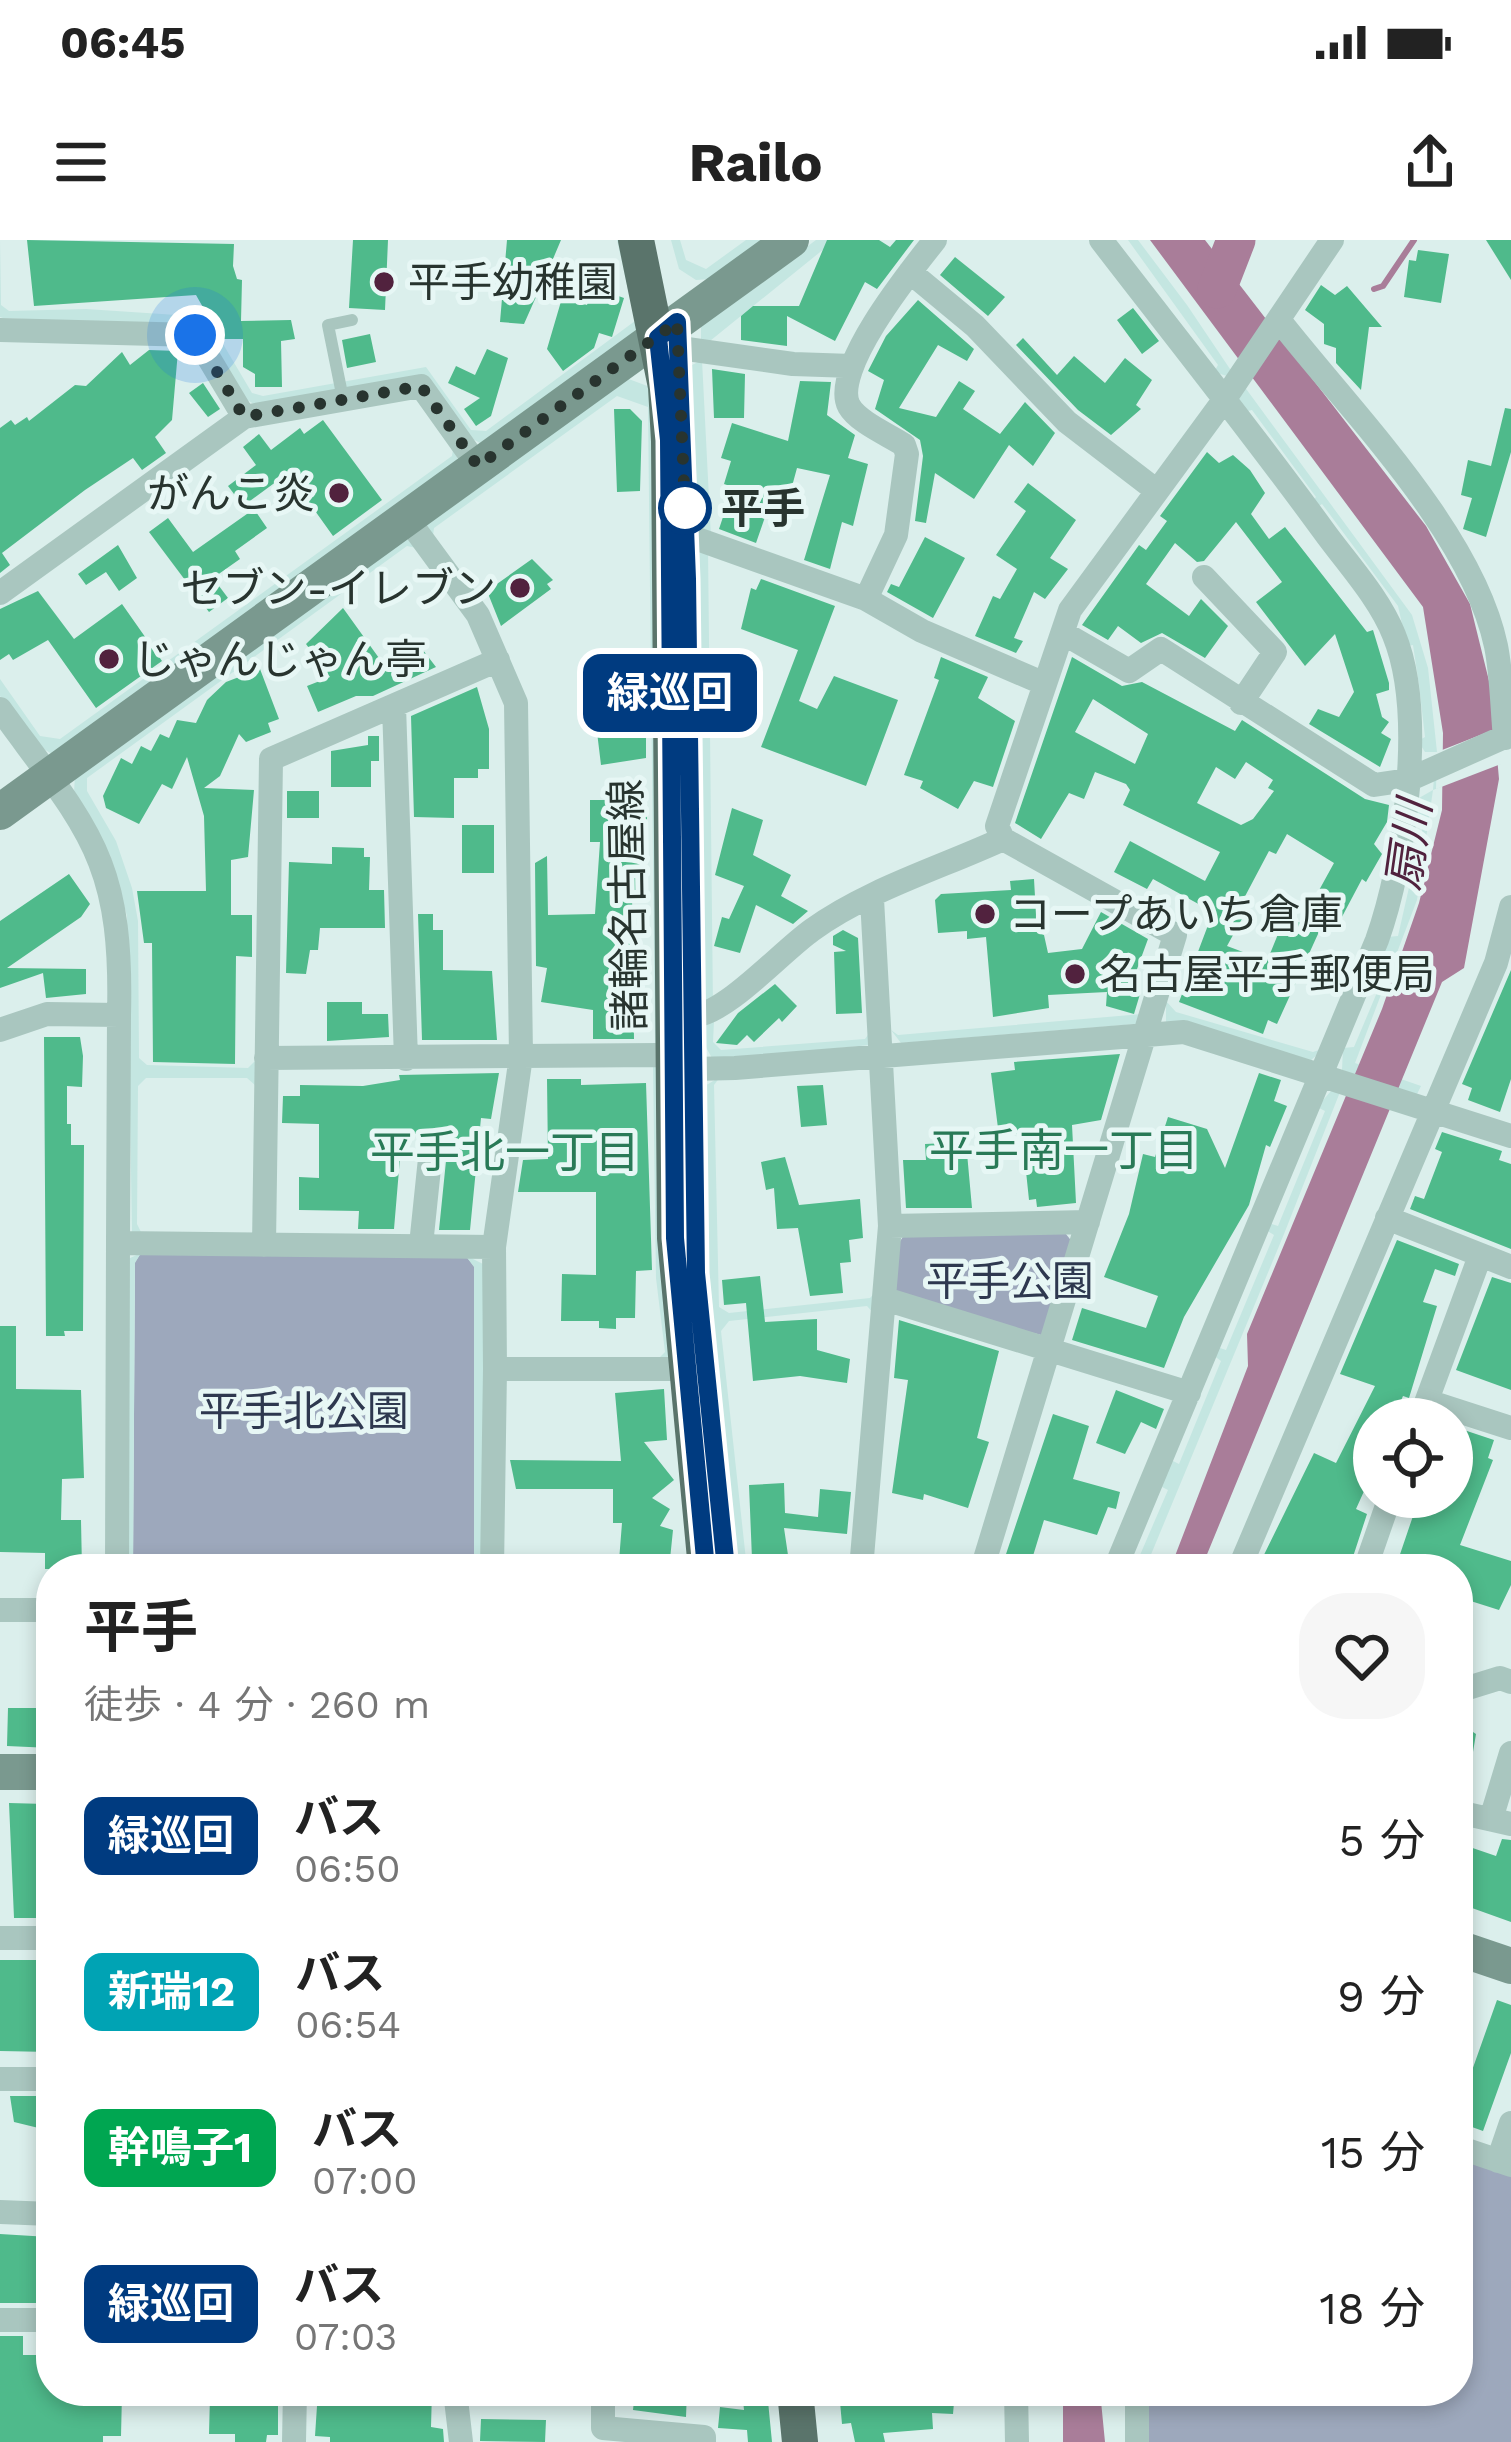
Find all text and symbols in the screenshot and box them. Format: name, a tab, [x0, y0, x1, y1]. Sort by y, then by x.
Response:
text: 06:45	[60, 16, 186, 69]
icon: menu	[48, 129, 114, 195]
icon: share	[1397, 129, 1463, 195]
text: Railo	[688, 131, 823, 194]
place label: 平手幼稚園	[408, 258, 618, 307]
marker: 平手幼稚園	[371, 269, 397, 295]
your location	[165, 305, 225, 365]
place label: がんこ炎	[147, 469, 315, 518]
marker: がんこ炎	[326, 480, 352, 506]
marker: 平手	[660, 483, 710, 533]
place label: 平手	[721, 484, 805, 533]
place label: セブン-イレブン	[181, 564, 496, 613]
marker: セブン-イレブン	[507, 575, 533, 601]
place label: じゃんじゃん亭	[133, 635, 427, 684]
marker: じゃんじゃん亭	[96, 646, 122, 672]
line badge: 緑巡回	[601, 654, 739, 732]
text: 緑巡回	[607, 668, 733, 717]
street label: 諸輪名古屋線	[601, 779, 655, 1031]
water label: 扇川	[1376, 793, 1442, 893]
place label: コープあいち倉庫	[1009, 890, 1342, 939]
marker: コープあいち倉庫	[972, 901, 998, 927]
place label: 名古屋平手郵便局	[1099, 950, 1435, 999]
marker: 名古屋平手郵便局	[1062, 961, 1088, 987]
district label: 平手南一丁目	[929, 1124, 1199, 1177]
district label: 平手北一丁目	[370, 1126, 640, 1179]
park label: 平手公園	[926, 1257, 1094, 1306]
park label: 平手北公園	[199, 1387, 409, 1436]
map controls	[1353, 1398, 1473, 1518]
button: locate	[1353, 1398, 1473, 1518]
button: heart	[1299, 1593, 1425, 1719]
text: 平手	[84, 1594, 198, 1661]
text: 徒歩 · 4 分 · 260 m	[84, 1682, 430, 1727]
text: バス	[294, 1791, 384, 1844]
text: 緑巡回	[108, 1811, 234, 1860]
text: 5 分	[1338, 1814, 1425, 1867]
text: 06:50	[294, 1846, 401, 1891]
text: バス	[295, 1947, 385, 2000]
text: 新瑞12	[108, 1967, 235, 2016]
text: 9 分	[1337, 1970, 1425, 2023]
text: 06:54	[295, 2002, 401, 2047]
text: バス	[312, 2103, 402, 2156]
text: 幹鳴子1	[108, 2123, 252, 2172]
text: 15 分	[1321, 2126, 1425, 2179]
text: 07:00	[312, 2158, 418, 2203]
text: バス	[294, 2259, 384, 2312]
text: 緑巡回	[108, 2279, 234, 2328]
text: 18 分	[1319, 2282, 1425, 2335]
text: 07:03	[294, 2314, 397, 2359]

